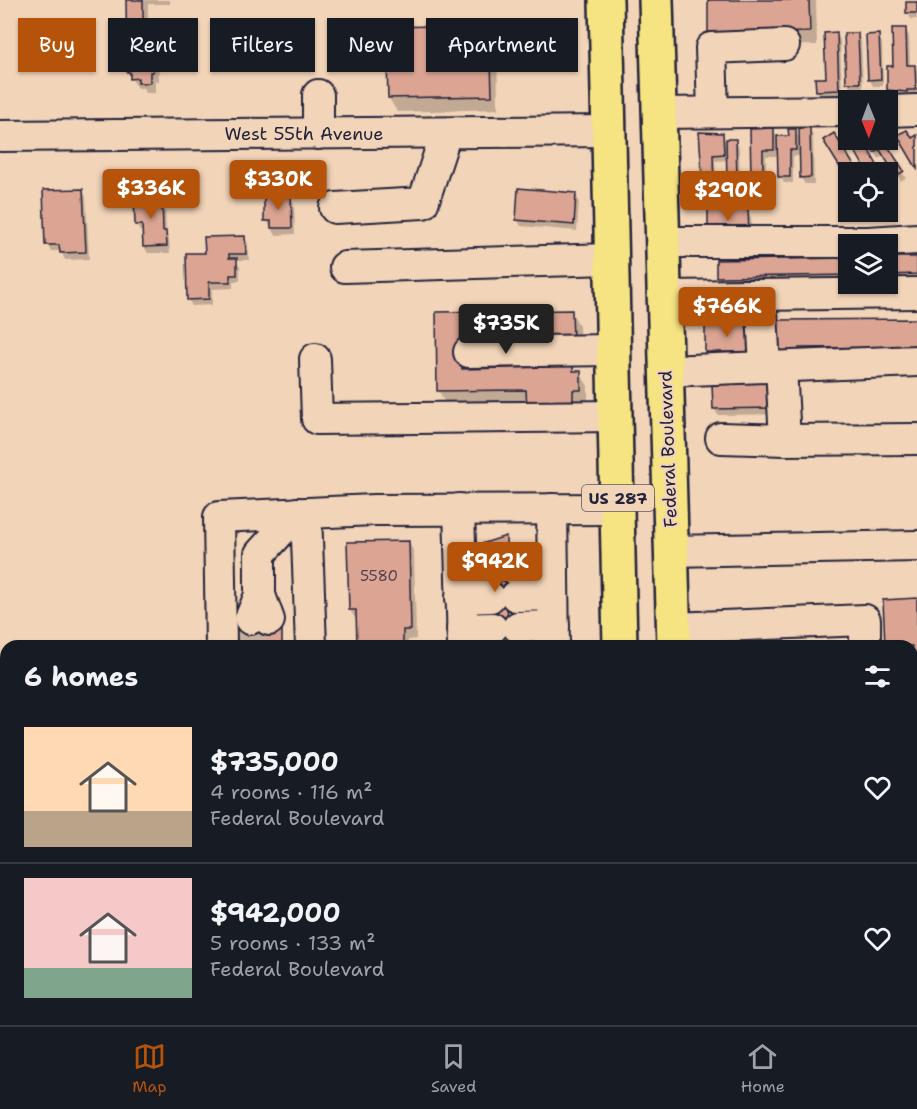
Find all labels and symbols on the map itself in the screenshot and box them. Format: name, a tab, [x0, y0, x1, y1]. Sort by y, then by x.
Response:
north arrow	[838, 90, 898, 150]
street label: West 55th Avenue	[224, 122, 384, 146]
pin: $330K	[236, 160, 320, 211]
pin: $336K	[109, 169, 193, 220]
pin: $290K	[686, 171, 770, 222]
pin: $766K	[685, 287, 769, 338]
pin: $735K	[464, 304, 548, 355]
street label: Federal Boulevard	[653, 370, 683, 528]
road number: US 287	[582, 485, 654, 511]
pin: $942K	[453, 542, 537, 593]
house number: 5580	[360, 566, 398, 586]

